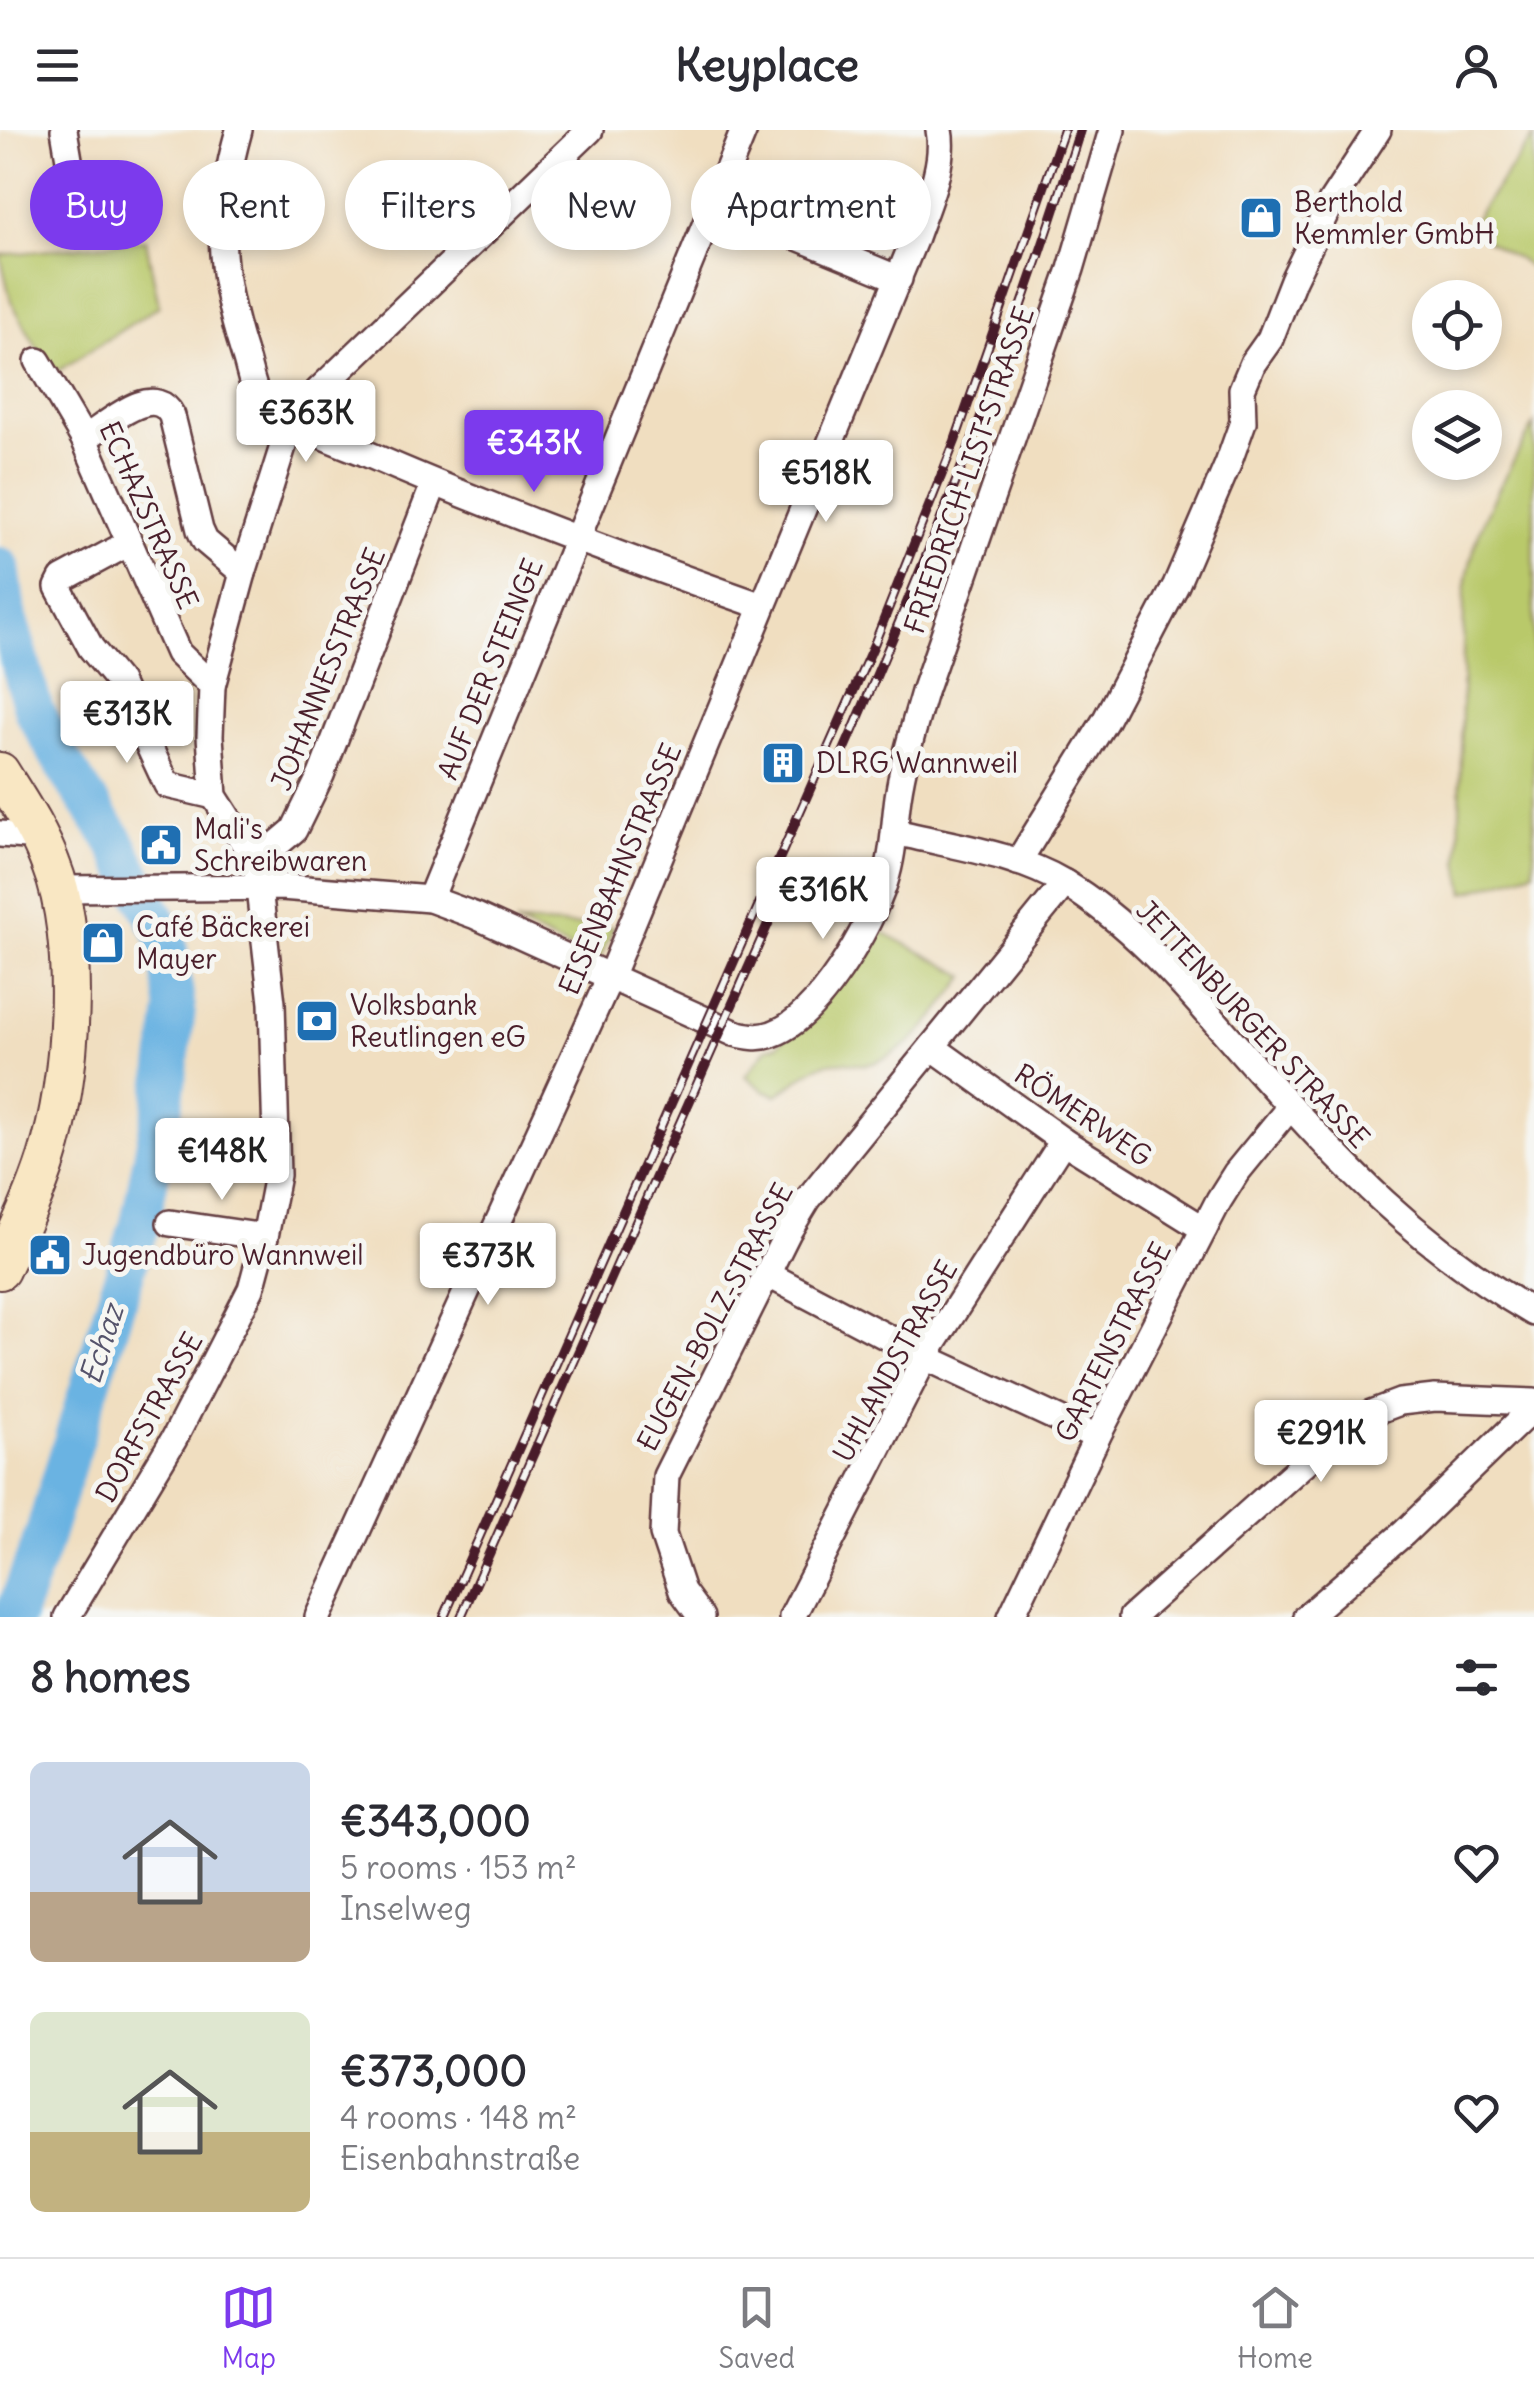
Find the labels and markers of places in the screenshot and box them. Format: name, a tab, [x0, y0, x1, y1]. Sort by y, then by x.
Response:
place label: Berthold Kemmler GmbH	[1294, 184, 1495, 252]
shop icon: Berthold Kemmler GmbH	[1238, 195, 1284, 241]
pin: €363K	[236, 380, 376, 465]
pin: €343K	[464, 410, 604, 495]
pin: €518K	[756, 440, 896, 525]
pin: €313K	[57, 681, 197, 766]
building icon: DLRG Wannweil	[760, 740, 806, 786]
place label: DLRG Wannweil	[816, 745, 1018, 781]
place label: Mali's Schreibwaren	[194, 811, 367, 879]
public building icon: Mali's Schreibwaren	[138, 822, 184, 868]
pin: €316K	[753, 857, 893, 942]
place label: Café Bäckerei Mayer	[136, 909, 310, 977]
shop icon: Café Bäckerei Mayer	[80, 920, 126, 966]
place label: Volksbank Reutlingen eG	[350, 987, 526, 1055]
bank icon: Volksbank Reutlingen eG	[294, 998, 340, 1044]
pin: €148K	[152, 1118, 292, 1203]
pin: €373K	[418, 1223, 558, 1308]
public building icon: Jugendbüro Wannweil	[27, 1232, 73, 1278]
place label: Jugendbüro Wannweil	[82, 1237, 364, 1273]
pin: €291K	[1251, 1400, 1391, 1485]

